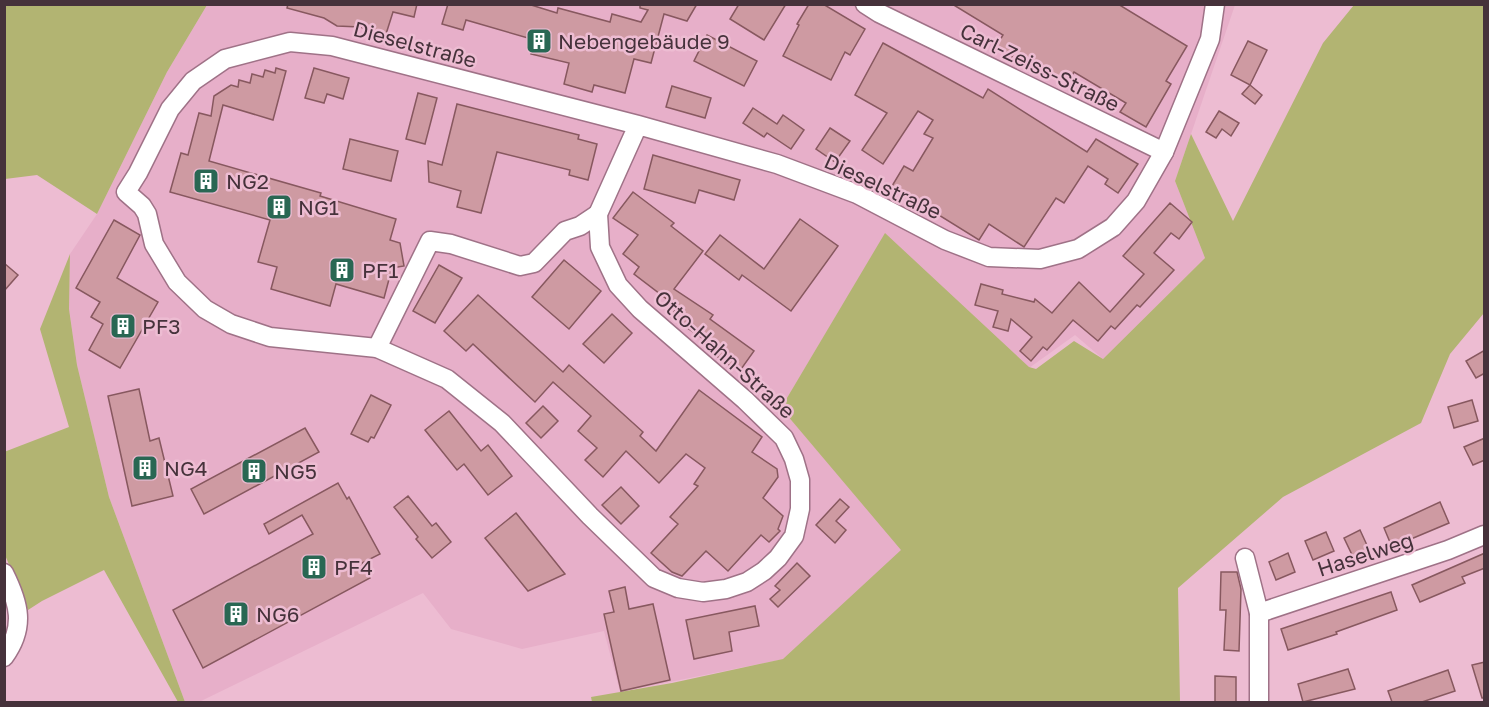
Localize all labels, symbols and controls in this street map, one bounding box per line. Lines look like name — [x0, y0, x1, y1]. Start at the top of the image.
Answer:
street label: Dieselstraße — [351, 15, 479, 73]
street label: Carl-Zeiss-Straße — [956, 17, 1124, 117]
building icon: Nebengebäude 9 — [524, 26, 554, 56]
place label: Nebengebäude 9 — [558, 28, 730, 54]
street label: Dieselstraße — [820, 148, 946, 224]
building icon: NG2 — [191, 166, 221, 196]
place label: NG2 — [226, 168, 269, 194]
building icon: NG1 — [264, 192, 294, 222]
place label: NG1 — [298, 194, 339, 220]
building icon: PF1 — [327, 255, 357, 285]
place label: PF1 — [362, 257, 398, 283]
street label: Otto-Hahn-Straße — [649, 284, 801, 424]
building icon: PF3 — [108, 311, 138, 341]
place label: PF3 — [142, 313, 181, 339]
building icon: NG4 — [130, 453, 160, 483]
place label: NG4 — [164, 455, 208, 481]
building icon: NG5 — [239, 456, 269, 486]
place label: NG5 — [274, 458, 317, 484]
street label: Haselweg — [1314, 526, 1416, 582]
building icon: PF4 — [299, 552, 329, 582]
place label: PF4 — [334, 554, 373, 580]
building icon: NG6 — [221, 599, 251, 629]
place label: NG6 — [256, 601, 299, 627]

